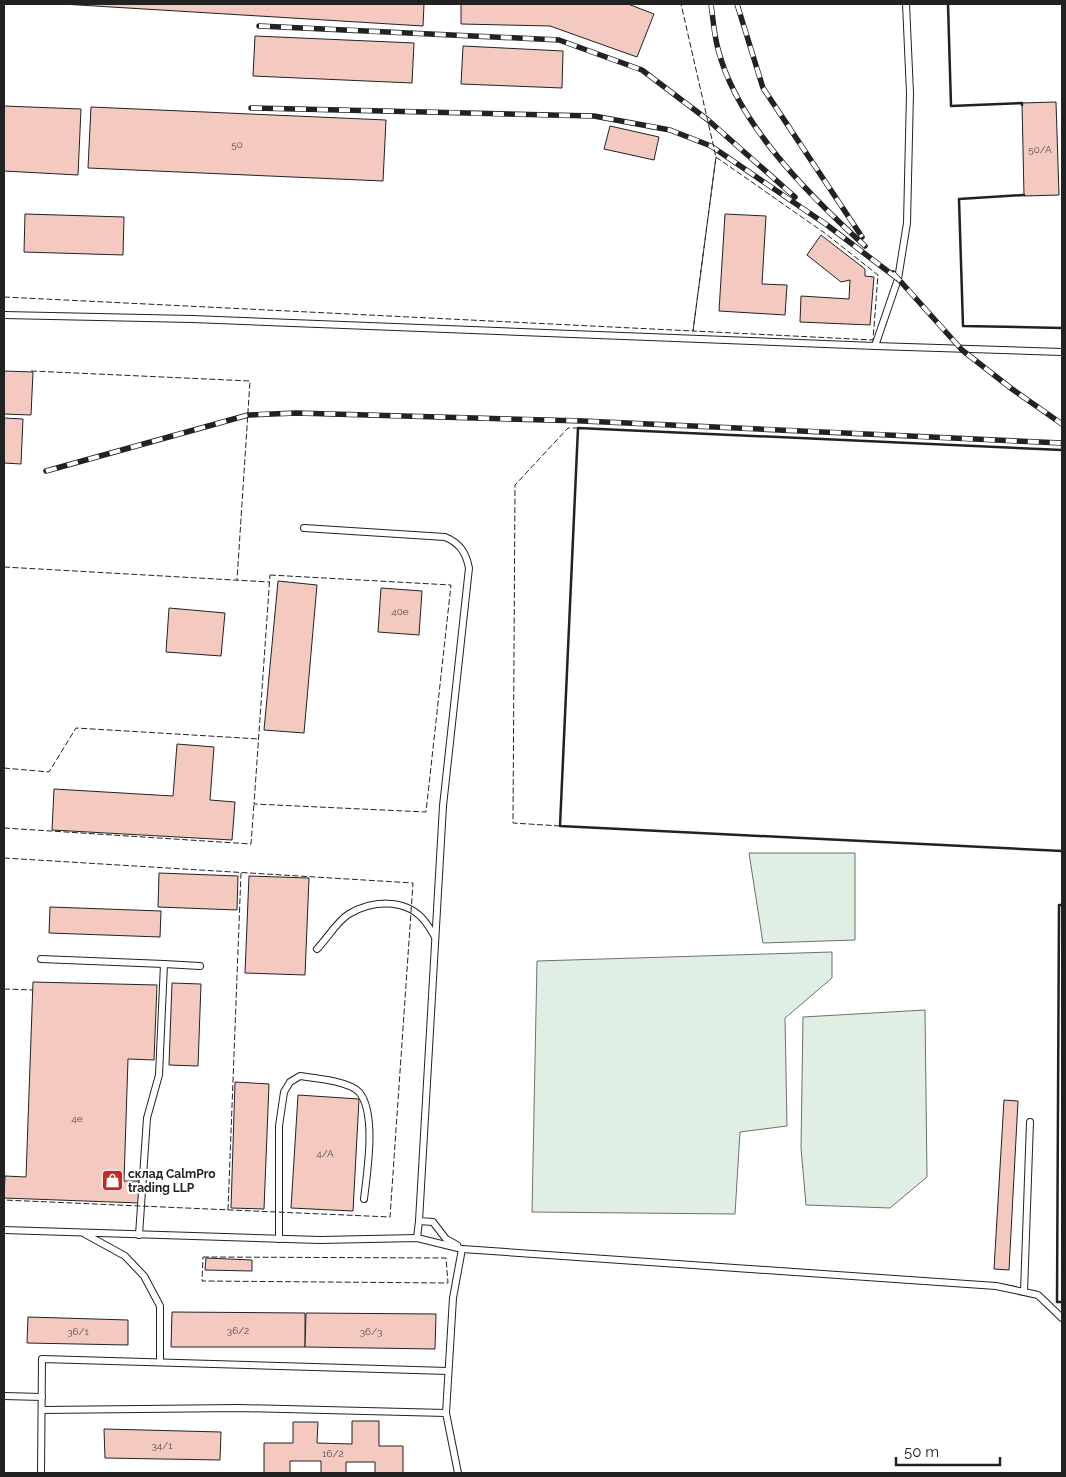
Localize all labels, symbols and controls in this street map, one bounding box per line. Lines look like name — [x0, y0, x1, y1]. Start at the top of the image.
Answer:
house number: 50 — [231, 139, 243, 150]
house number: 50/А — [1028, 144, 1052, 155]
house number: 40е — [391, 606, 409, 617]
house number: 4е — [71, 1113, 83, 1124]
house number: 4/А — [316, 1148, 334, 1159]
place label: склад CalmPro trading LLP — [128, 1167, 215, 1195]
shop icon: склад CalmPro trading LLP — [100, 1169, 124, 1193]
house number: 36/2 — [227, 1325, 249, 1336]
house number: 36/1 — [67, 1326, 89, 1337]
house number: 36/3 — [360, 1326, 382, 1337]
scale bar — [896, 1434, 1000, 1466]
house number: 34/1 — [152, 1440, 173, 1451]
text: 50 m — [904, 1443, 939, 1461]
house number: 16/2 — [322, 1448, 344, 1459]

